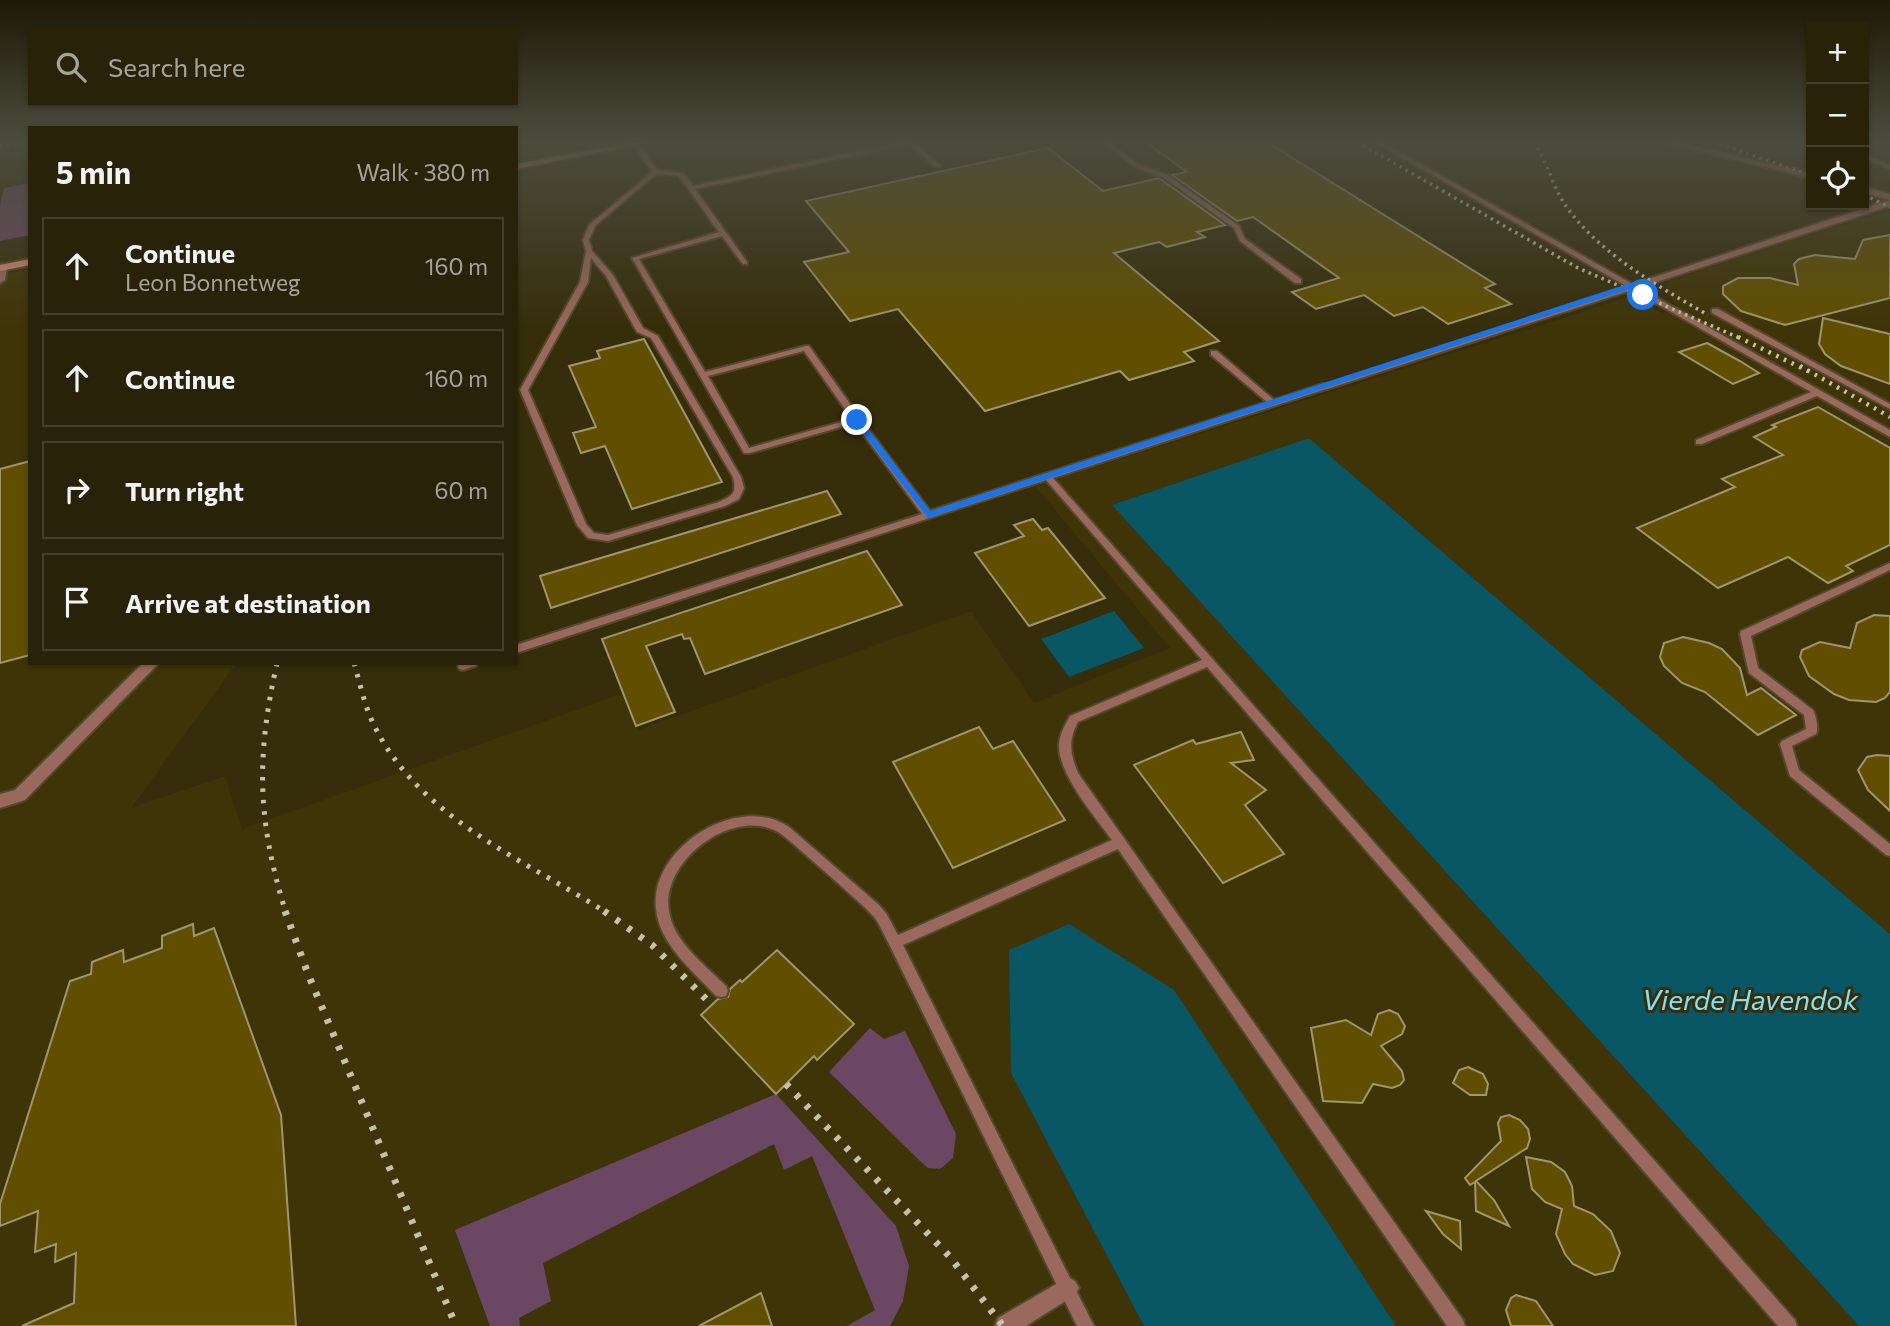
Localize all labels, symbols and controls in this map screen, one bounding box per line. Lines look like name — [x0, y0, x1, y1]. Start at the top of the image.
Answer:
map controls — [1806, 21, 1869, 210]
button: + — [1806, 21, 1869, 84]
search box — [28, 28, 518, 105]
icon: search — [52, 48, 90, 86]
text: Search here — [108, 51, 246, 82]
button: − — [1806, 84, 1869, 147]
button: locate — [1806, 147, 1869, 210]
text: 5 min — [56, 153, 131, 190]
text: Walk · 380 m — [357, 158, 490, 186]
text: Continue — [125, 237, 235, 268]
icon: ahead — [58, 247, 96, 285]
text: 160 m — [425, 252, 488, 280]
text: Leon Bonnetweg — [125, 268, 301, 296]
route start — [1627, 279, 1658, 310]
icon: ahead — [58, 359, 96, 397]
text: Continue — [125, 363, 235, 394]
text: 160 m — [425, 364, 488, 392]
route end — [841, 404, 872, 435]
icon: right — [58, 471, 96, 509]
text: Turn right — [125, 475, 244, 506]
text: 60 m — [435, 476, 488, 504]
icon: arrive — [58, 583, 96, 621]
text: Arrive at destination — [125, 587, 371, 618]
water label: Vierde Havendok — [1642, 982, 1859, 1016]

